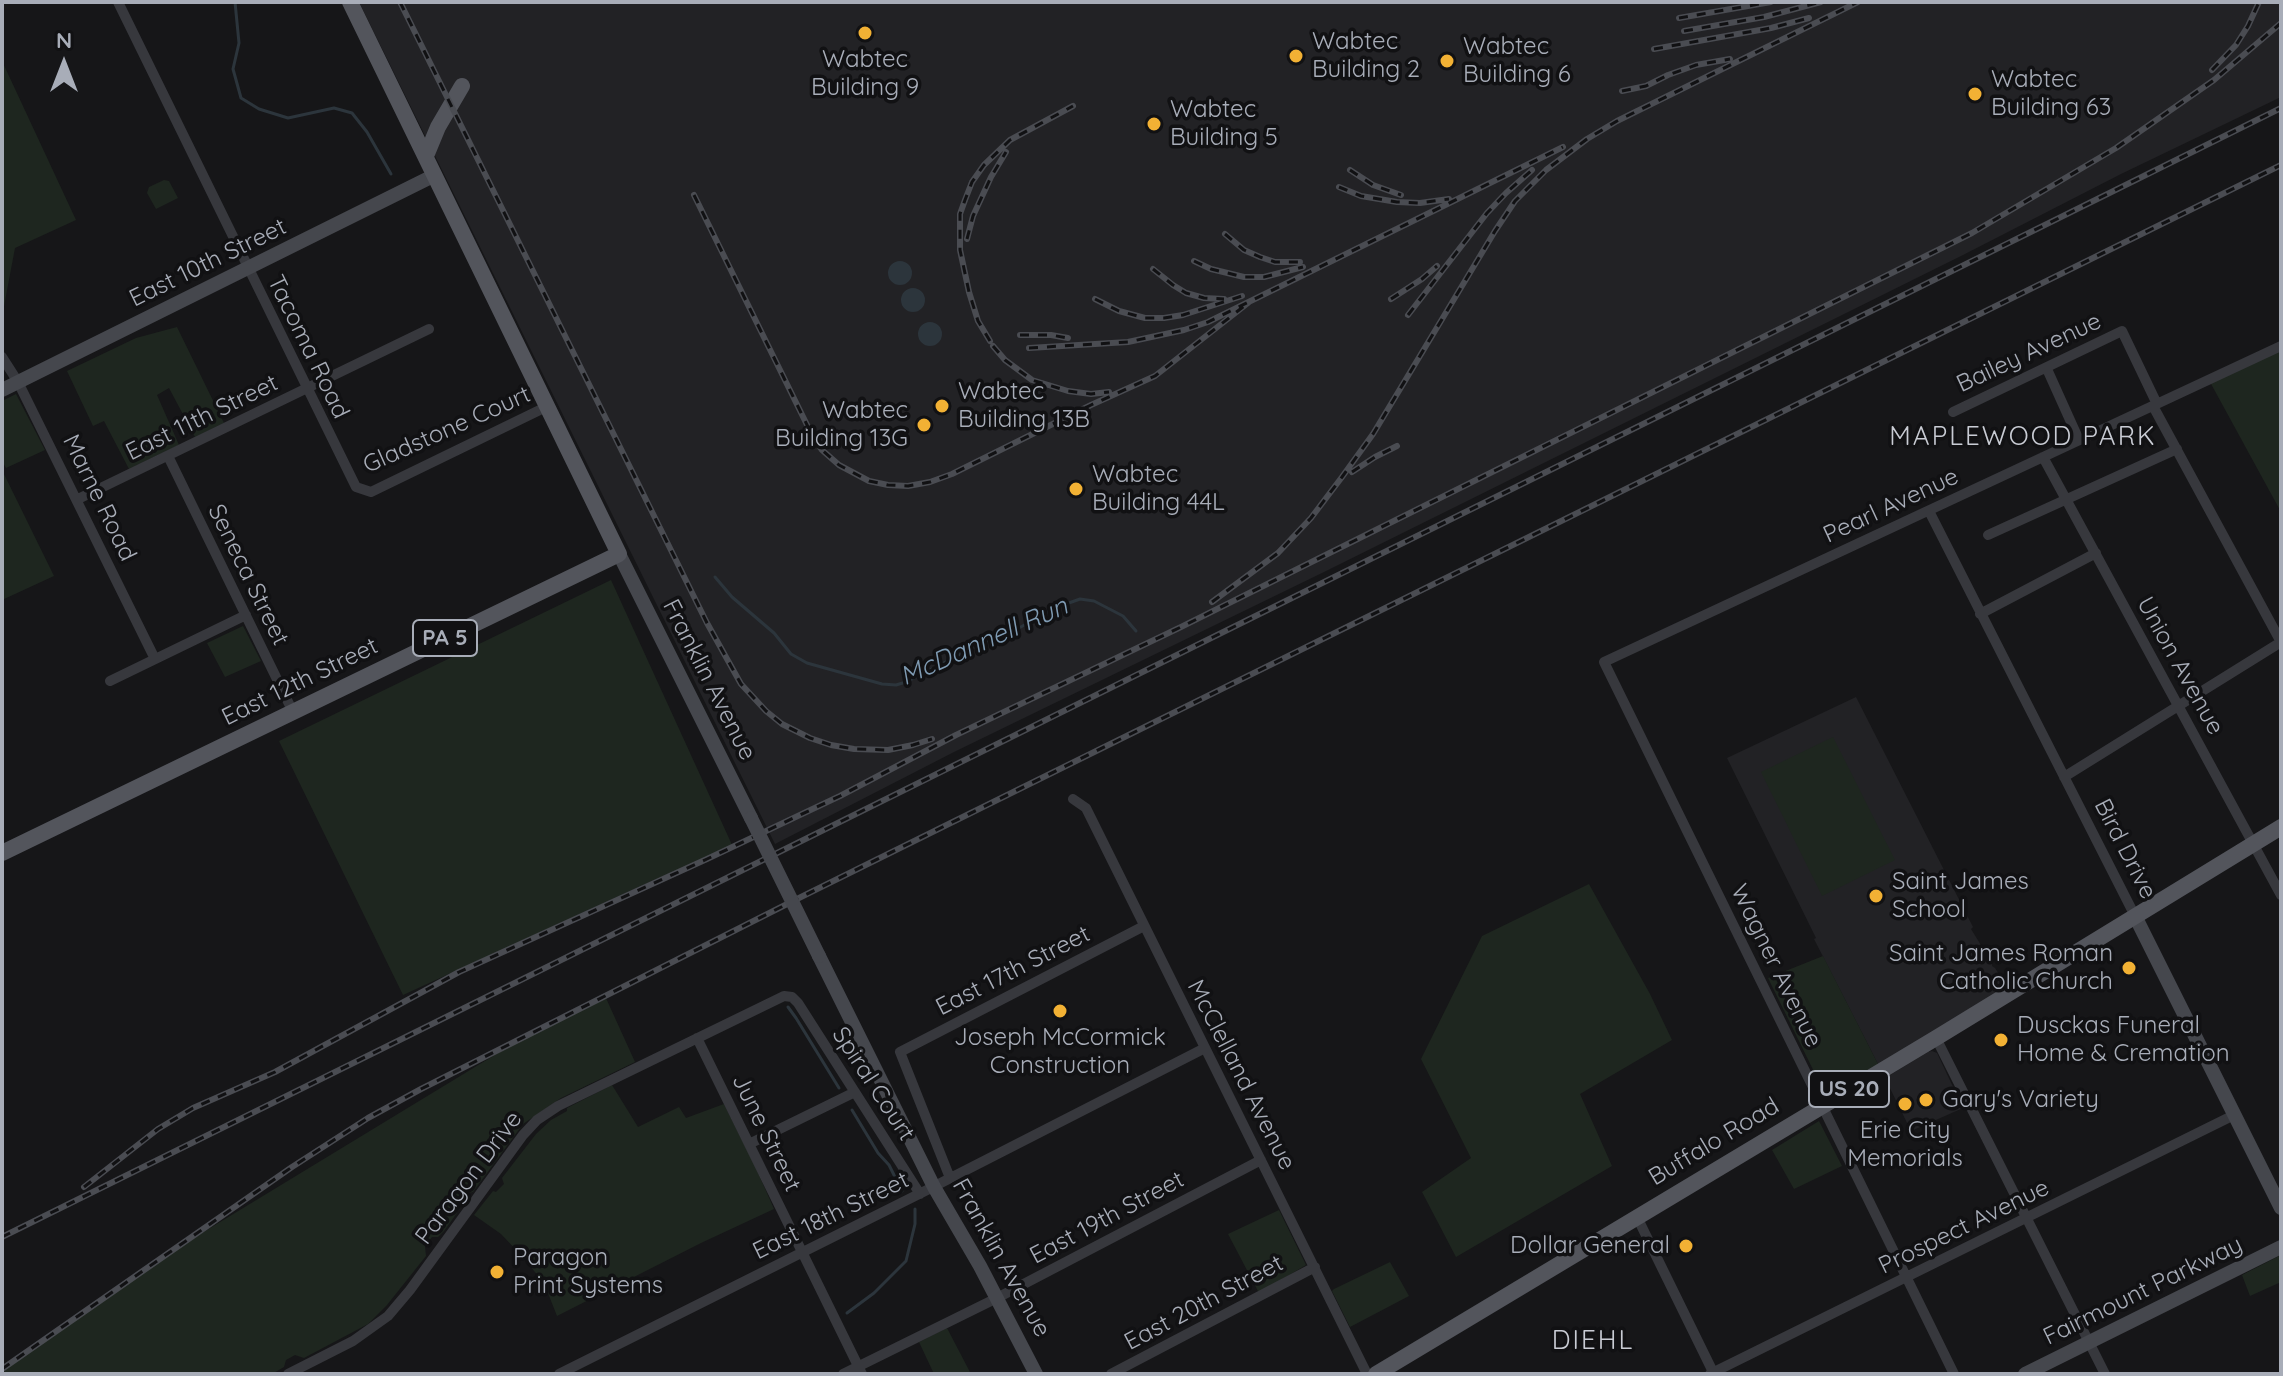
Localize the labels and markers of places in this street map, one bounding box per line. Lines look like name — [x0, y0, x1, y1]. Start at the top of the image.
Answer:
marker: Wabtec Building 9 — [856, 24, 874, 42]
place label: Wabtec Building 2 — [1312, 28, 1420, 84]
place label: Wabtec Building 6 — [1463, 33, 1571, 89]
place label: Wabtec Building 9 — [811, 46, 919, 102]
marker: Wabtec Building 2 — [1287, 47, 1305, 65]
marker: Wabtec Building 6 — [1438, 52, 1456, 70]
place label: Wabtec Building 63 — [1991, 66, 2111, 122]
marker: Wabtec Building 63 — [1966, 85, 1984, 103]
place label: Wabtec Building 5 — [1170, 96, 1278, 152]
marker: Wabtec Building 5 — [1145, 115, 1163, 133]
place label: Wabtec Building 13B — [958, 378, 1090, 434]
place label: Wabtec Building 13G — [775, 397, 908, 453]
marker: Wabtec Building 13B — [933, 397, 951, 415]
marker: Wabtec Building 13G — [915, 416, 933, 434]
place label: Wabtec Building 44L — [1092, 461, 1225, 517]
marker: Wabtec Building 44L — [1067, 480, 1085, 498]
place label: Saint James School — [1892, 868, 2029, 924]
marker: Saint James School — [1867, 887, 1885, 905]
place label: Saint James Roman Catholic Church — [1889, 940, 2113, 996]
marker: Saint James Roman Catholic Church — [2120, 959, 2138, 977]
marker: Joseph McCormick Construction — [1051, 1002, 1069, 1020]
place label: Dusckas Funeral Home & Cremation — [2017, 1012, 2230, 1068]
place label: Joseph McCormick Construction — [954, 1024, 1166, 1080]
marker: Dusckas Funeral Home & Cremation — [1992, 1031, 2010, 1049]
place label: Gary's Variety — [1942, 1086, 2099, 1114]
marker: Gary's Variety — [1917, 1091, 1935, 1109]
marker: Erie City Memorials — [1896, 1095, 1914, 1113]
place label: Erie City Memorials — [1847, 1117, 1963, 1173]
place label: Dollar General — [1510, 1232, 1670, 1260]
marker: Dollar General — [1677, 1237, 1695, 1255]
place label: Paragon Print Systems — [513, 1244, 663, 1300]
marker: Paragon Print Systems — [488, 1263, 506, 1281]

